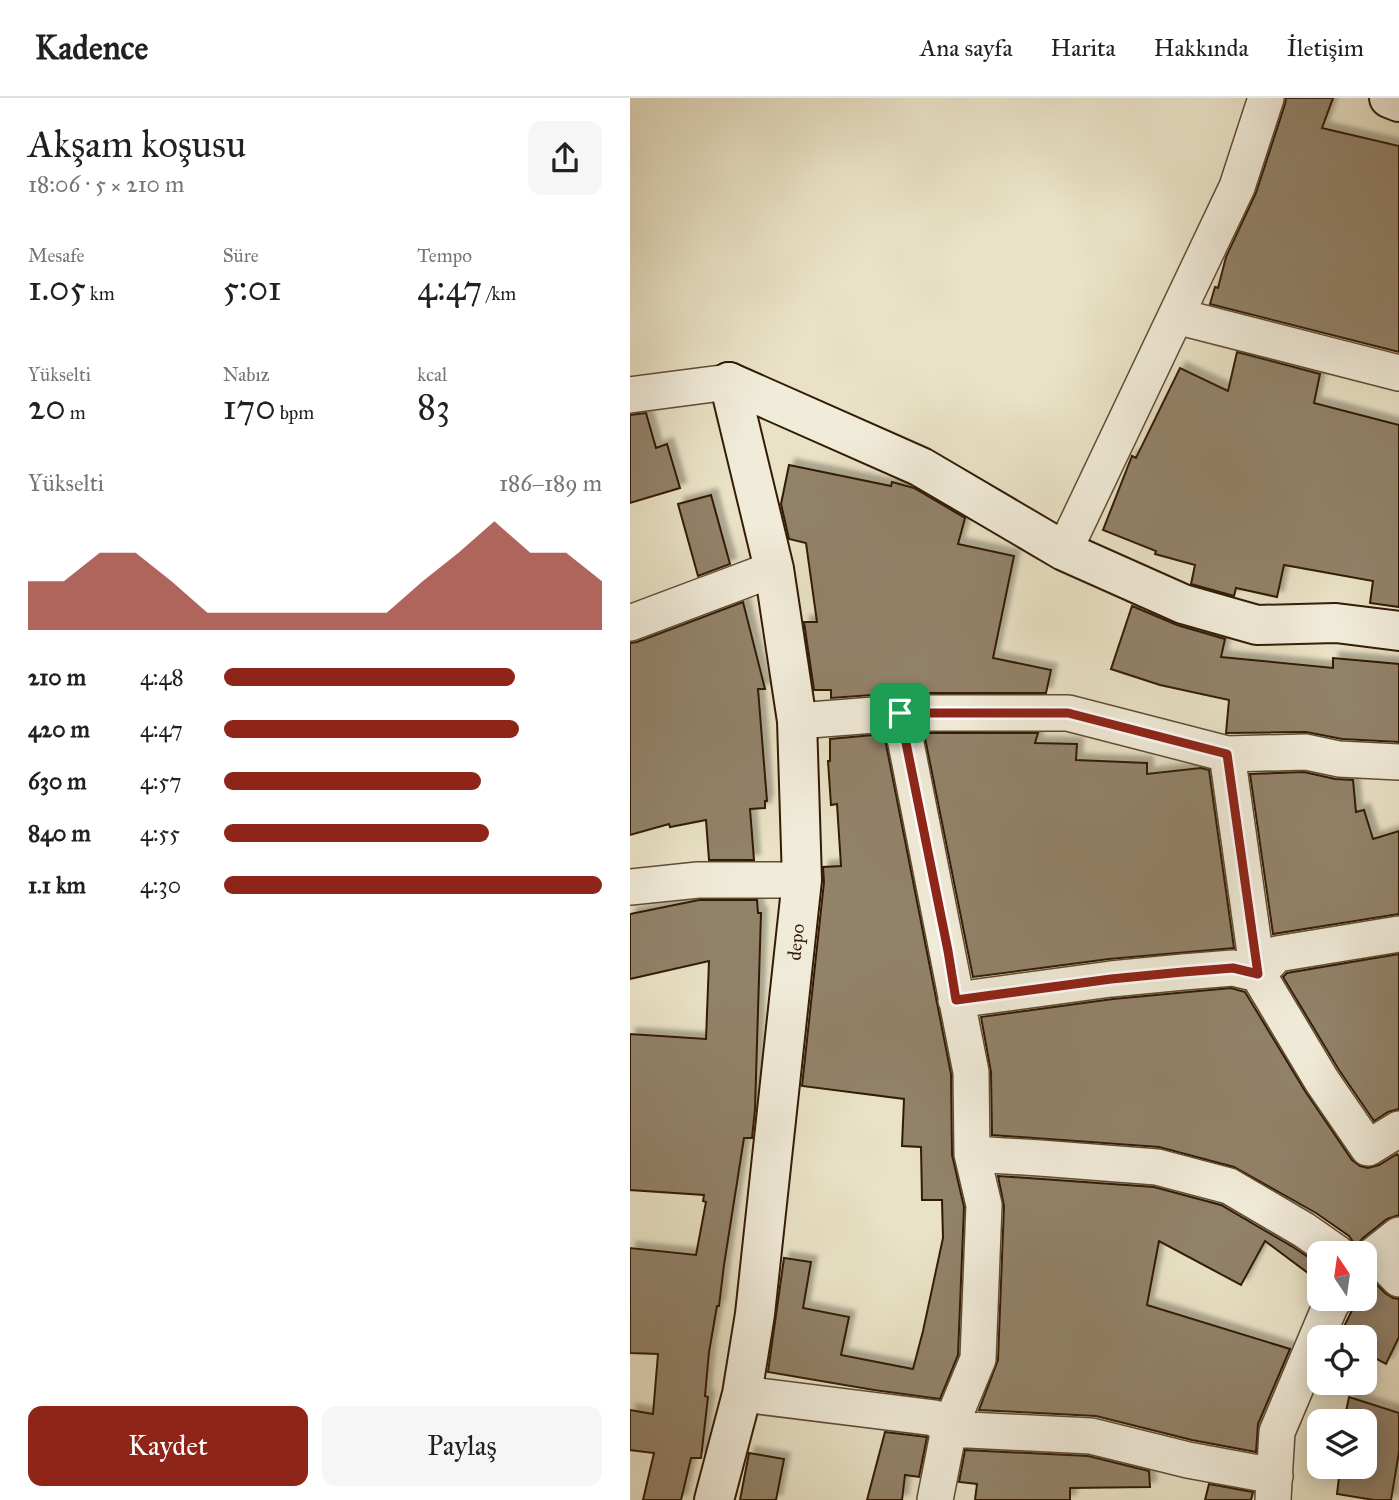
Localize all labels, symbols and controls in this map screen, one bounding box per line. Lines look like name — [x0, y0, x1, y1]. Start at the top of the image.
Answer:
text: Kadence — [35, 28, 148, 68]
text: Ana sayfa — [920, 33, 1013, 63]
text: Harita — [1051, 33, 1116, 63]
text: Hakkında — [1154, 33, 1249, 63]
text: İletişim — [1287, 33, 1364, 63]
text: Akşam koşusu — [28, 121, 246, 167]
button: share — [528, 121, 602, 195]
text: 18:06 · 5 × 210 m — [28, 170, 184, 198]
text: Mesafe — [28, 244, 84, 267]
text: Süre — [223, 244, 259, 267]
text: Tempo — [417, 244, 472, 267]
text: 1.05 — [28, 267, 86, 310]
text: 5:01 — [223, 267, 282, 310]
text: 4:47 — [417, 267, 482, 310]
text: km — [86, 282, 115, 305]
text: /km — [482, 282, 516, 305]
text: Yükselti — [28, 363, 91, 386]
text: Nabız — [223, 363, 270, 386]
text: kcal — [417, 363, 447, 386]
text: 20 — [28, 386, 66, 429]
text: 170 — [223, 386, 276, 429]
text: 83 — [417, 386, 450, 429]
text: m — [66, 401, 86, 424]
text: bpm — [276, 401, 314, 424]
text: Yükselti — [28, 469, 104, 497]
text: 186–189 m — [499, 469, 602, 497]
text: 210 m — [28, 663, 86, 691]
text: 4:48 — [140, 663, 184, 691]
pin — [870, 683, 930, 743]
icon: arrive — [881, 694, 919, 732]
text: 420 m — [28, 715, 90, 743]
text: 4:47 — [140, 715, 183, 743]
text: 630 m — [28, 767, 87, 795]
text: 4:57 — [140, 767, 182, 795]
text: 840 m — [28, 819, 91, 847]
text: 4:55 — [140, 819, 180, 847]
text: 1.1 km — [28, 871, 86, 899]
text: 4:30 — [140, 871, 181, 899]
street label: depo — [782, 922, 809, 961]
north arrow — [1307, 1241, 1377, 1311]
map controls — [1307, 1241, 1377, 1479]
button: locate — [1307, 1325, 1377, 1395]
button: Kaydet — [28, 1406, 308, 1486]
button: Paylaş — [322, 1406, 602, 1486]
button: layers — [1307, 1409, 1377, 1479]

